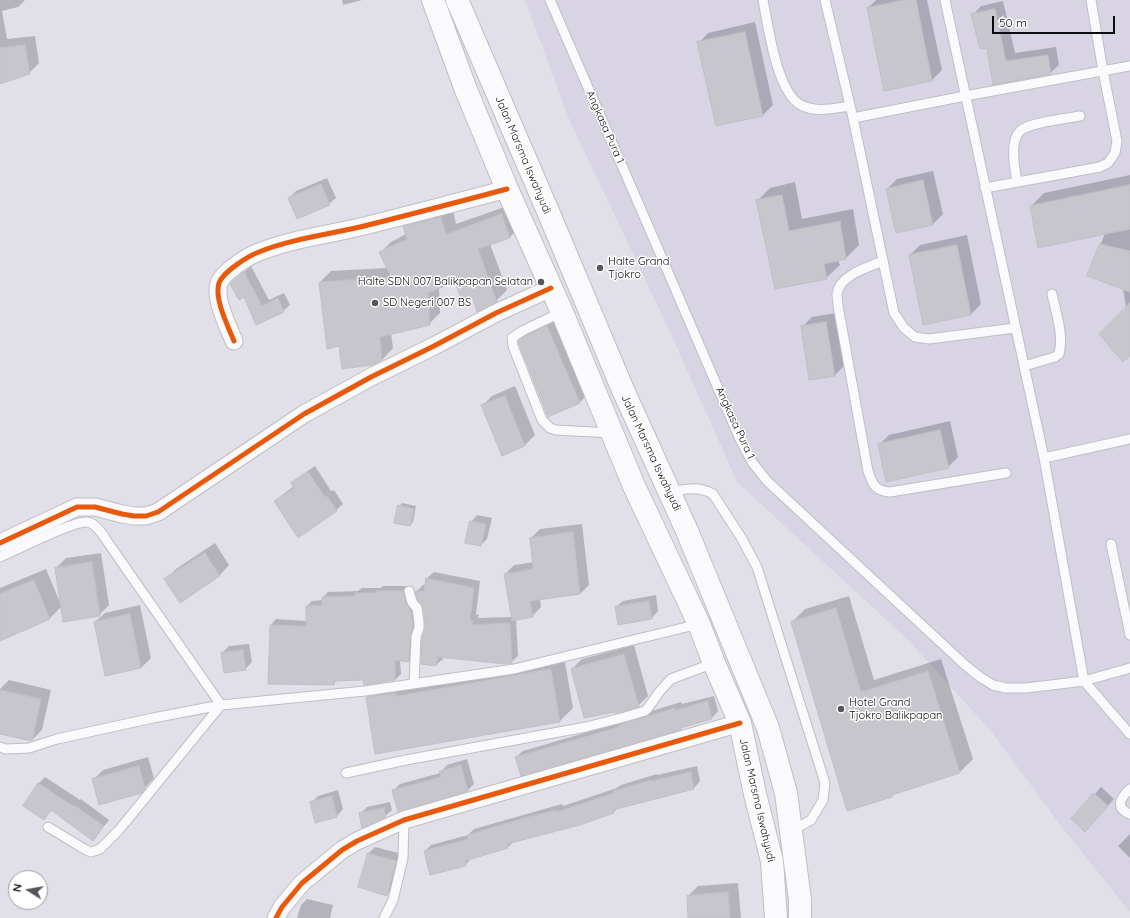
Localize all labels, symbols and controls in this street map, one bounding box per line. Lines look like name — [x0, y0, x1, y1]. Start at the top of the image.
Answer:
scale bar — [994, 8, 1117, 34]
text: 50 m — [999, 15, 1027, 30]
street label: Angkasa Pura 1 — [583, 89, 627, 165]
street label: Jalan Marsma Iswahyudi — [492, 94, 554, 216]
place label: Halte Grand Tjokro — [608, 255, 669, 281]
marker: Halte Grand Tjokro — [595, 263, 605, 273]
place label: Halte SDN 007 Balikpapan Selatan — [358, 275, 533, 289]
marker: Halte SDN 007 Balikpapan Selatan — [536, 277, 546, 287]
place label: SD Negeri 007 BS — [383, 296, 471, 310]
marker: SD Negeri 007 BS — [370, 298, 380, 308]
street label: Angkasa Pura 1 — [712, 385, 758, 461]
street label: Jalan Marsma Iswahyudi — [618, 393, 684, 513]
place label: Hotel Grand Tjokro Balikpapan — [849, 696, 942, 722]
marker: Hotel Grand Tjokro Balikpapan — [836, 704, 846, 714]
street label: Jalan Marsma Iswahyudi — [736, 737, 778, 863]
north arrow — [8, 870, 48, 910]
text: N — [10, 883, 25, 893]

